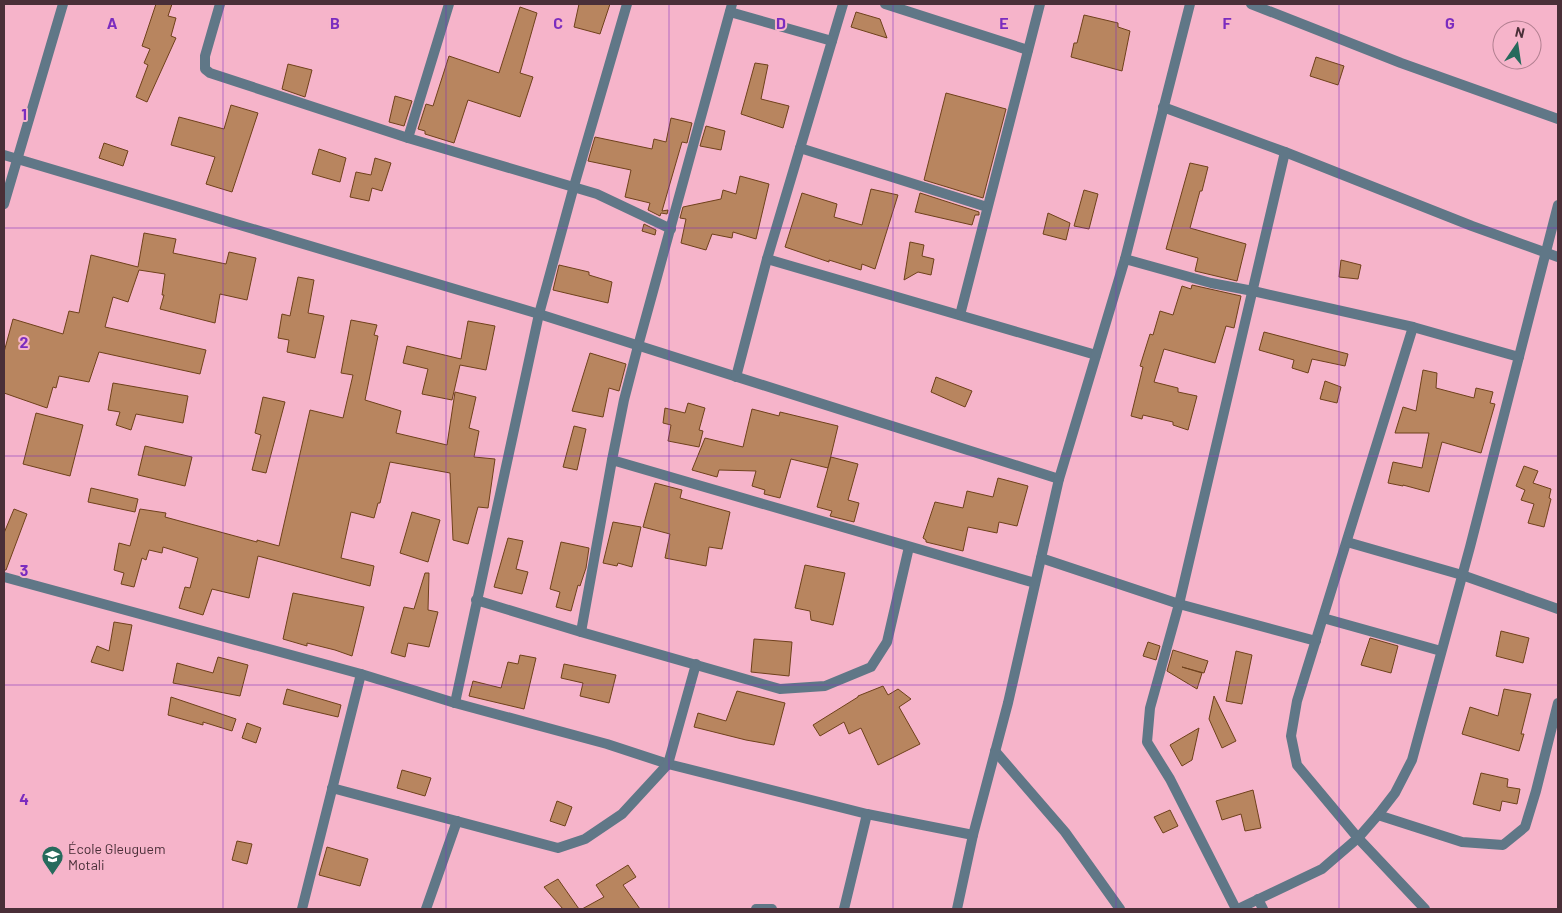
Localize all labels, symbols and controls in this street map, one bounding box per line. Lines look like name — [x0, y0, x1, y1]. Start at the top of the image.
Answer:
text: A — [107, 13, 118, 32]
text: B — [330, 13, 340, 32]
text: C — [553, 13, 563, 32]
text: D — [776, 13, 786, 32]
text: E — [999, 13, 1009, 32]
text: F — [1223, 13, 1232, 32]
text: G — [1445, 13, 1455, 32]
north arrow — [1492, 20, 1542, 70]
text: N — [1514, 23, 1526, 41]
text: 1 — [21, 104, 27, 123]
text: 2 — [20, 332, 29, 351]
text: 3 — [20, 560, 28, 579]
text: 4 — [19, 789, 29, 808]
place label: École Gleuguem Motali — [68, 840, 166, 873]
school or university icon: École Gleuguem Motali — [40, 844, 64, 875]

